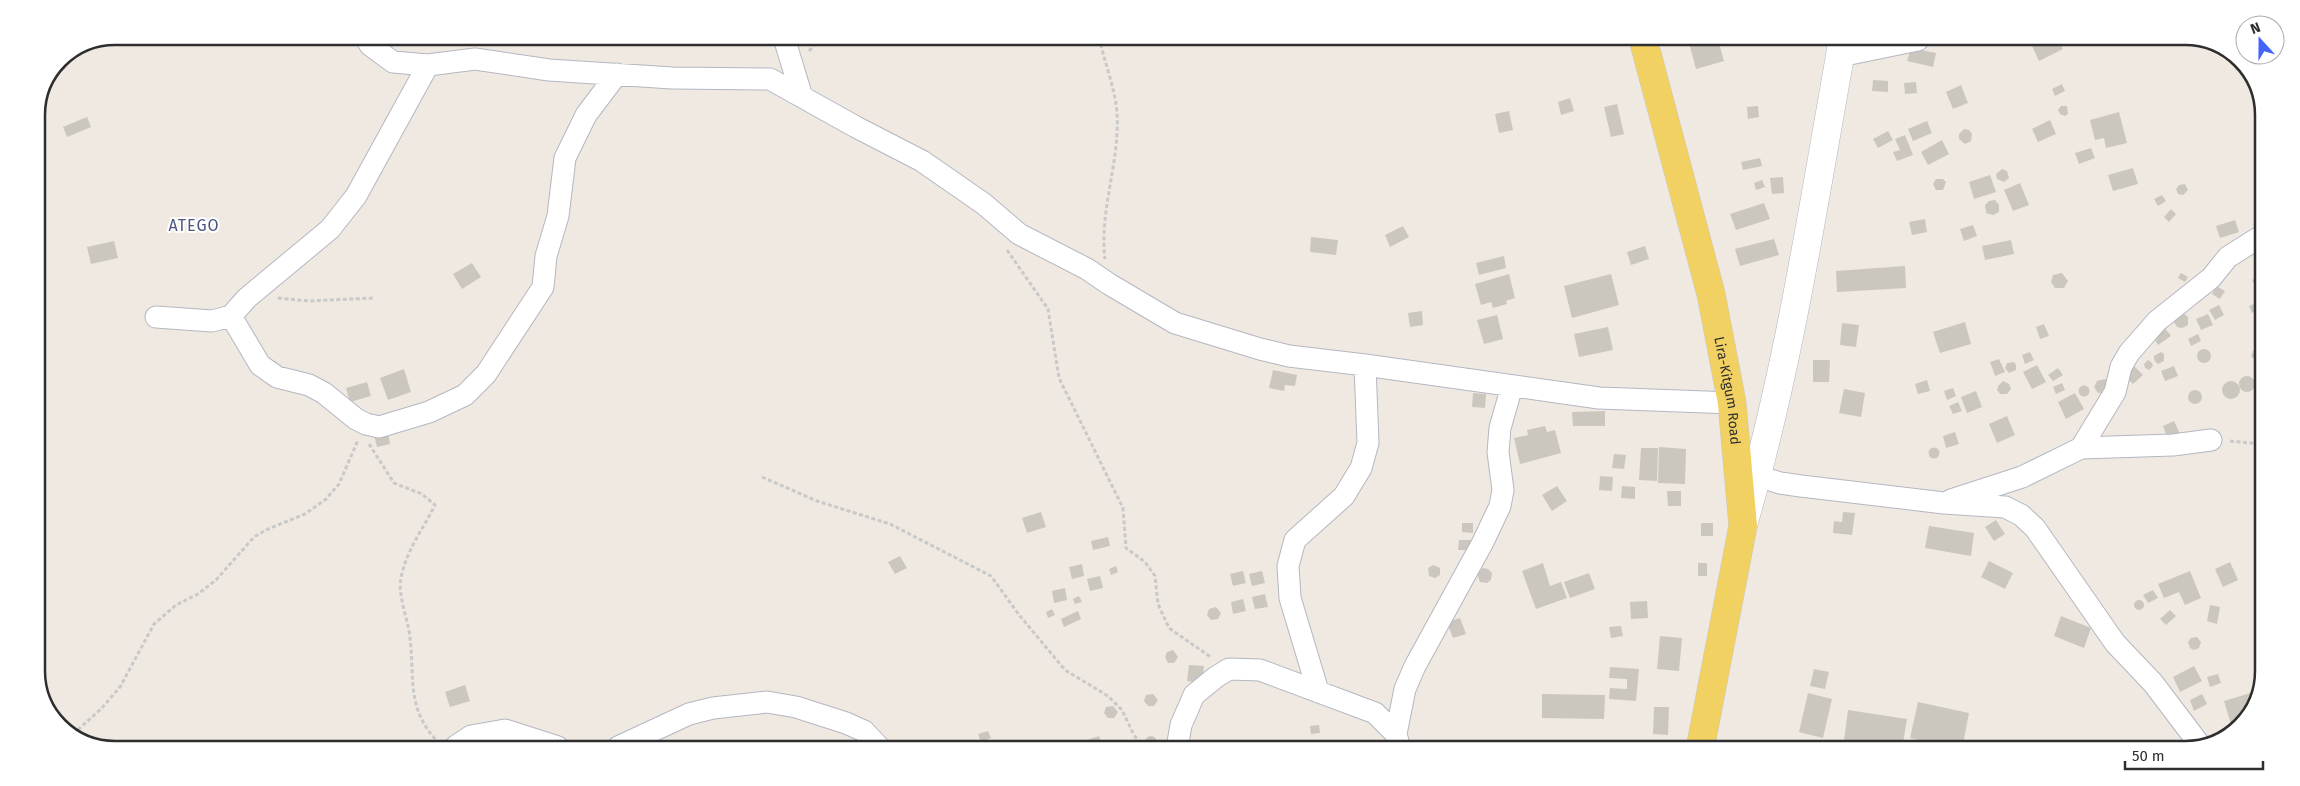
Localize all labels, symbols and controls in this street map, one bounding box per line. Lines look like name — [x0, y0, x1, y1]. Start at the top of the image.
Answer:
north arrow — [2235, 15, 2285, 65]
text: N — [2248, 19, 2263, 38]
district label: ATEGO — [168, 216, 220, 235]
street label: Lira-Kitgum Road — [1710, 335, 1744, 445]
scale bar — [2125, 738, 2262, 770]
text: 50 m — [2132, 747, 2165, 765]

